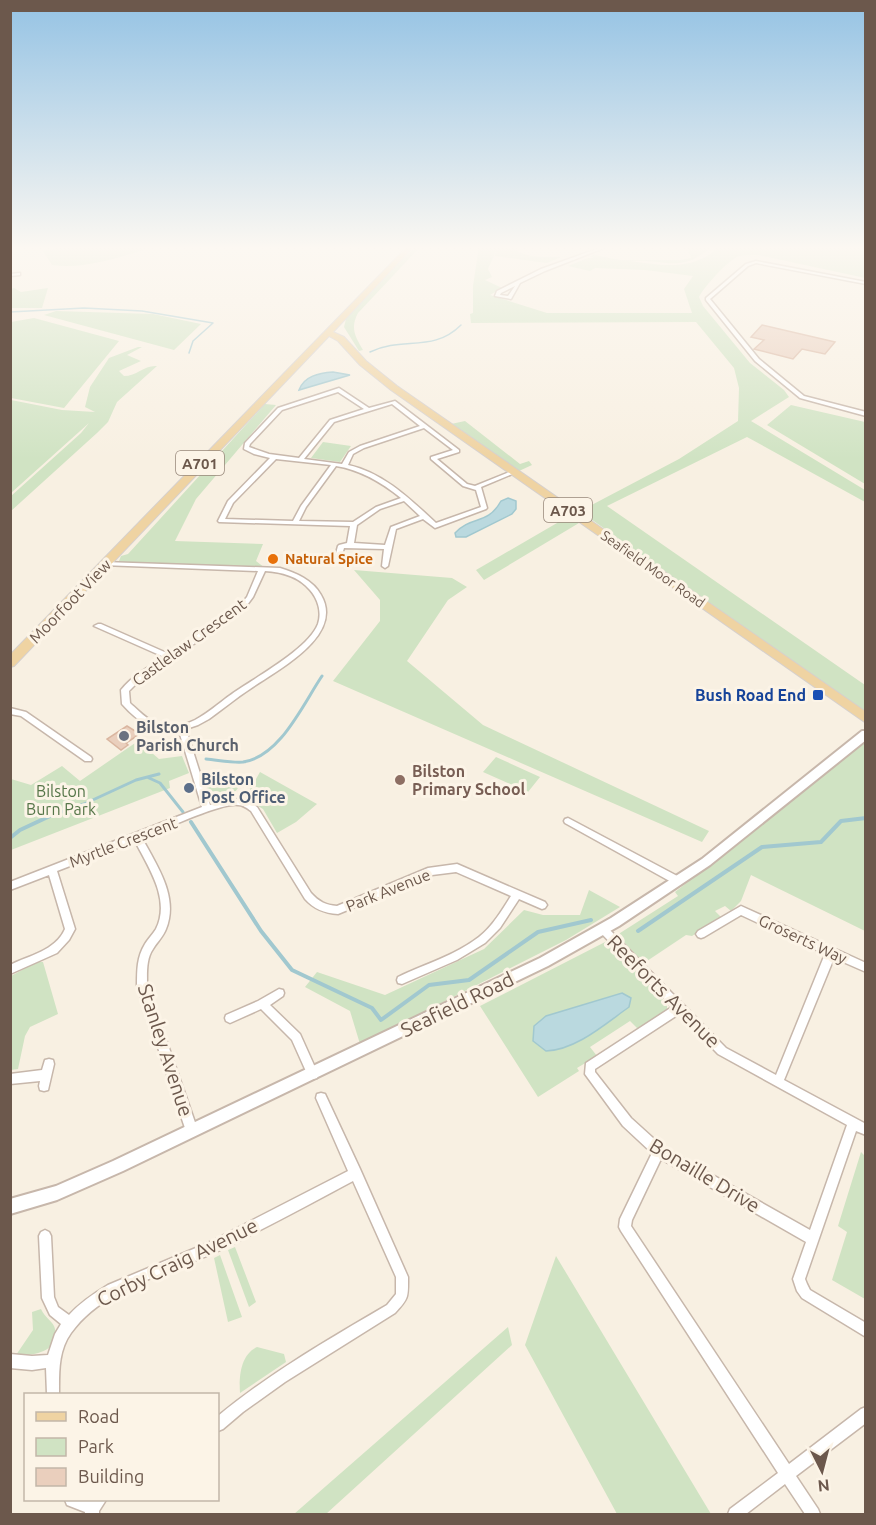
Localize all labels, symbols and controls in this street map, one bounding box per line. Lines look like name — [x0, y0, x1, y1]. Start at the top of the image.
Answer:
road number: A701 — [176, 451, 224, 475]
road number: A703 — [544, 498, 592, 522]
street label: Seafield Moor Road — [598, 527, 708, 611]
place label: Natural Spice — [285, 551, 373, 567]
marker: Natural Spice — [266, 552, 280, 566]
street label: Moorfoot View — [26, 555, 115, 647]
street label: Castlelaw Crescent — [129, 594, 250, 689]
place label: Bush Road End — [695, 686, 806, 704]
marker: Bush Road End — [811, 688, 825, 702]
place label: Bilston Parish Church — [136, 718, 239, 754]
marker: Bilston Parish Church — [117, 729, 131, 743]
place label: Bilston Primary School — [412, 762, 526, 798]
place label: Bilston Post Office — [201, 770, 286, 806]
marker: Bilston Primary School — [393, 773, 407, 787]
marker: Bilston Post Office — [182, 781, 196, 795]
park label: Bilston Burn Park — [26, 782, 96, 818]
street label: Myrtle Crescent — [67, 813, 180, 871]
street label: Park Avenue — [343, 865, 433, 915]
street label: Groserts Way — [756, 911, 850, 967]
street label: Reeforts Avenue — [603, 930, 725, 1052]
street label: Seafield Road — [397, 967, 517, 1041]
street label: Stanley Avenue — [134, 981, 198, 1119]
street label: Bonaille Drive — [646, 1133, 764, 1217]
street label: Corby Craig Avenue — [93, 1213, 261, 1311]
legend — [24, 1393, 219, 1501]
text: Road — [78, 1406, 120, 1426]
text: Park — [78, 1436, 114, 1456]
north arrow — [792, 1441, 852, 1501]
text: Building — [78, 1466, 144, 1486]
text: N — [817, 1476, 830, 1495]

